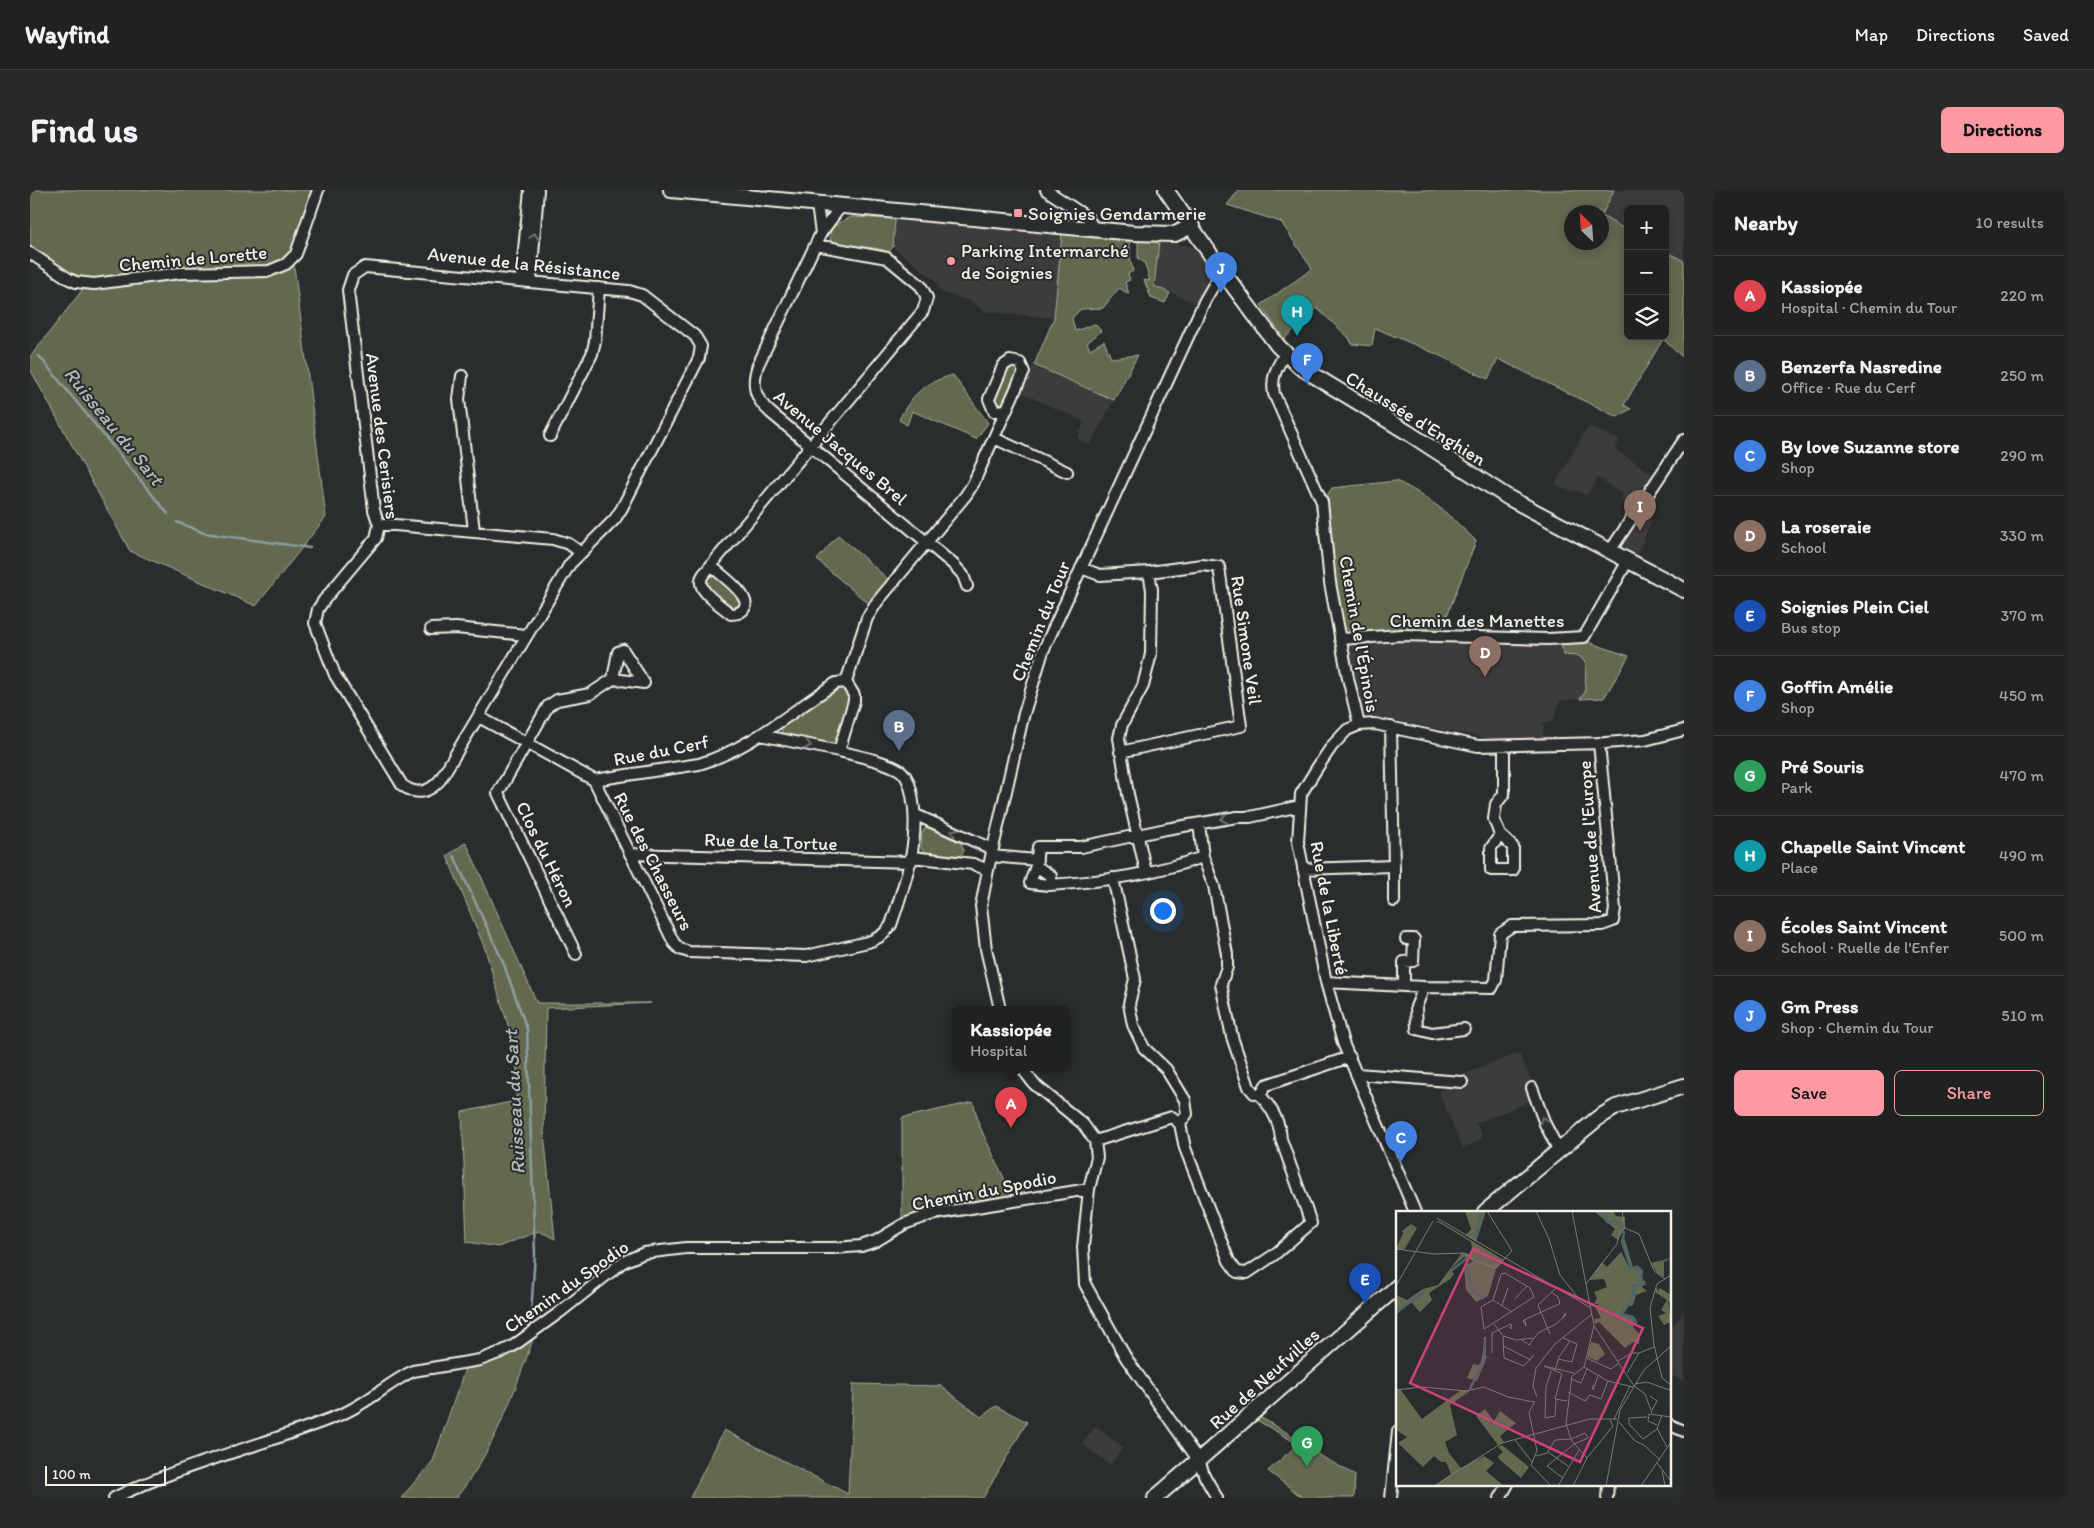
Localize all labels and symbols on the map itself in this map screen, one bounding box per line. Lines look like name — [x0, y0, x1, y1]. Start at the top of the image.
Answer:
place label: Soignies Gendarmerie — [1028, 202, 1207, 225]
north arrow — [1564, 205, 1609, 250]
marker: Soignies Gendarmerie — [1012, 207, 1024, 219]
one-way arrow — [529, 231, 540, 239]
place label: Parking Intermarché de Soignies — [961, 239, 1129, 284]
street label: Chemin de Lorette — [118, 241, 268, 276]
street label: Avenue de la Résistance — [426, 242, 621, 285]
pin: J — [1205, 252, 1237, 293]
marker: Parking Intermarché de Soignies — [945, 255, 957, 267]
pin: H — [1281, 295, 1313, 336]
pin: F — [1291, 343, 1323, 384]
street label: Avenue des Cerisiers — [361, 352, 404, 521]
water label: Ruisseau du Sart — [59, 362, 171, 492]
street label: Chaussée d'Enghien — [1341, 366, 1490, 471]
street label: Avenue Jacques Brel — [769, 385, 913, 510]
pin: I — [1624, 490, 1656, 531]
street label: Chemin de l'Épinois — [1334, 554, 1385, 714]
street label: Chemin du Tour — [1006, 557, 1075, 685]
street label: Rue Simone Veil — [1226, 574, 1267, 707]
street label: Chemin des Manettes — [1390, 609, 1564, 632]
pin: D — [1469, 636, 1501, 677]
pin: B — [883, 710, 915, 751]
street label: Rue du Cerf — [612, 730, 711, 771]
one-way arrow — [804, 739, 812, 750]
street label: Avenue de l'Europe — [1573, 760, 1606, 914]
street label: Rue des Chasseurs — [609, 788, 698, 934]
street label: Clos du Héron — [511, 798, 582, 911]
one-way arrow — [1220, 814, 1228, 824]
one-way arrow — [950, 827, 959, 838]
street label: Rue de la Tortue — [704, 828, 838, 855]
street label: Rue de la Liberté — [1305, 839, 1354, 977]
your location — [1150, 898, 1176, 924]
water label: Ruisseau du Sart — [498, 1026, 530, 1175]
pin: A — [995, 1087, 1027, 1128]
one-way arrow — [1539, 1117, 1549, 1125]
pin: C — [1385, 1121, 1417, 1162]
street label: Chemin du Spodio — [910, 1165, 1058, 1216]
inset map — [1396, 1211, 1672, 1486]
street label: Chemin du Spodio — [500, 1235, 633, 1338]
pin: E — [1349, 1263, 1381, 1304]
street label: Rue de Neufvilles — [1204, 1323, 1324, 1434]
pin: G — [1291, 1426, 1323, 1467]
scale bar — [45, 1463, 166, 1486]

